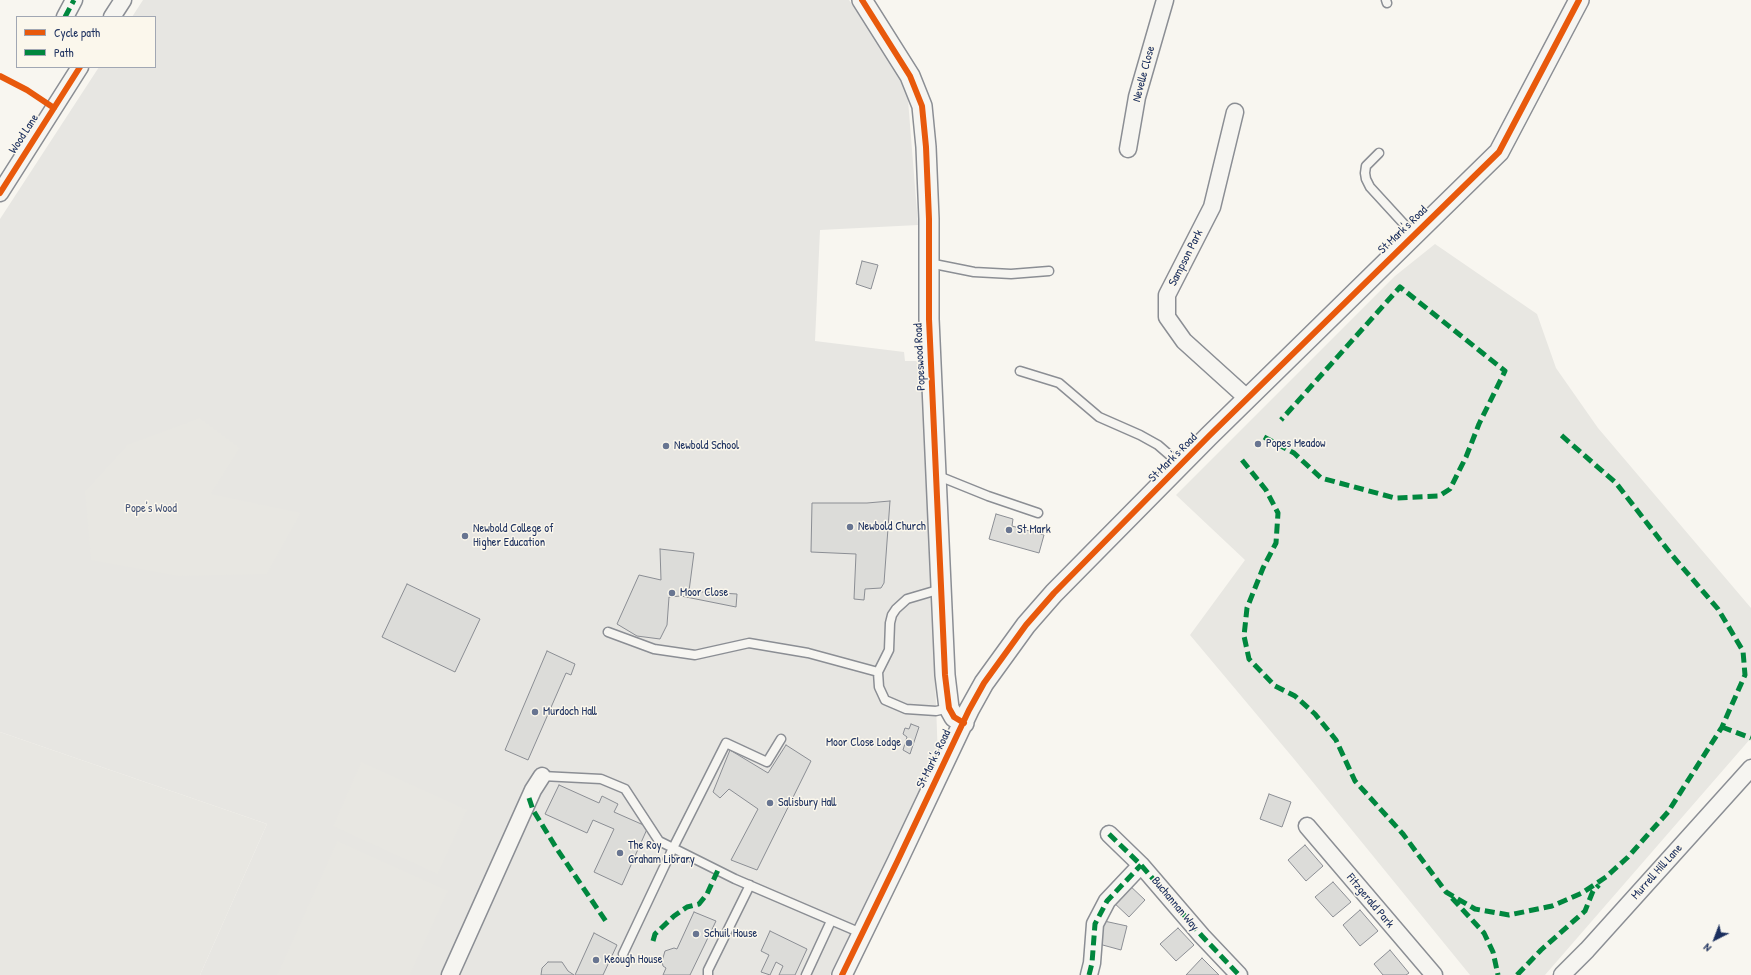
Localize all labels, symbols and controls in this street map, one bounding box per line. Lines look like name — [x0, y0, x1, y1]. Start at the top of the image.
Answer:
legend — [16, 16, 156, 68]
text: Cycle path — [54, 24, 100, 41]
text: Path — [54, 44, 74, 61]
street label: Nevelle Close — [1130, 44, 1158, 104]
street label: Wood Lane — [6, 112, 42, 156]
street label: St Mark's Road — [1375, 203, 1431, 257]
street label: Sampson Park — [1166, 227, 1206, 289]
street label: Popeswood Road — [911, 323, 929, 391]
street label: St Mark's Road — [1146, 431, 1200, 485]
place label: Popes Meadow — [1266, 437, 1326, 451]
place label: Newbold School — [674, 439, 739, 453]
marker: Popes Meadow — [1253, 439, 1263, 449]
marker: Newbold School — [661, 441, 671, 451]
park label: Pope's Wood — [125, 502, 177, 516]
place label: Newbold Church — [858, 520, 926, 534]
place label: Newbold College of Higher Education — [473, 522, 554, 550]
marker: Newbold Church — [845, 522, 855, 532]
place label: St Mark — [1017, 523, 1051, 537]
marker: St Mark — [1004, 525, 1014, 535]
marker: Newbold College of Higher Education — [460, 531, 470, 541]
place label: Moor Close — [680, 586, 728, 600]
marker: Moor Close — [667, 588, 677, 598]
place label: Murdoch Hall — [543, 705, 597, 719]
marker: Murdoch Hall — [530, 707, 540, 717]
street label: St Mark's Road — [914, 728, 954, 790]
place label: Moor Close Lodge — [826, 736, 901, 750]
marker: Moor Close Lodge — [904, 738, 914, 748]
place label: Salisbury Hall — [778, 796, 836, 810]
marker: Salisbury Hall — [765, 798, 775, 808]
place label: The Roy Graham Library — [628, 839, 695, 867]
street label: Murrell Hill Lane — [1628, 841, 1686, 903]
marker: The Roy Graham Library — [615, 848, 625, 858]
street label: Fitzgerald Park — [1343, 871, 1397, 931]
street label: Buchannan Way — [1148, 874, 1202, 934]
north arrow — [1695, 919, 1735, 959]
place label: Schuil House — [704, 927, 757, 941]
marker: Schuil House — [691, 929, 701, 939]
text: N — [1700, 941, 1714, 955]
place label: Keough House — [604, 953, 662, 967]
marker: Keough House — [591, 955, 601, 965]

